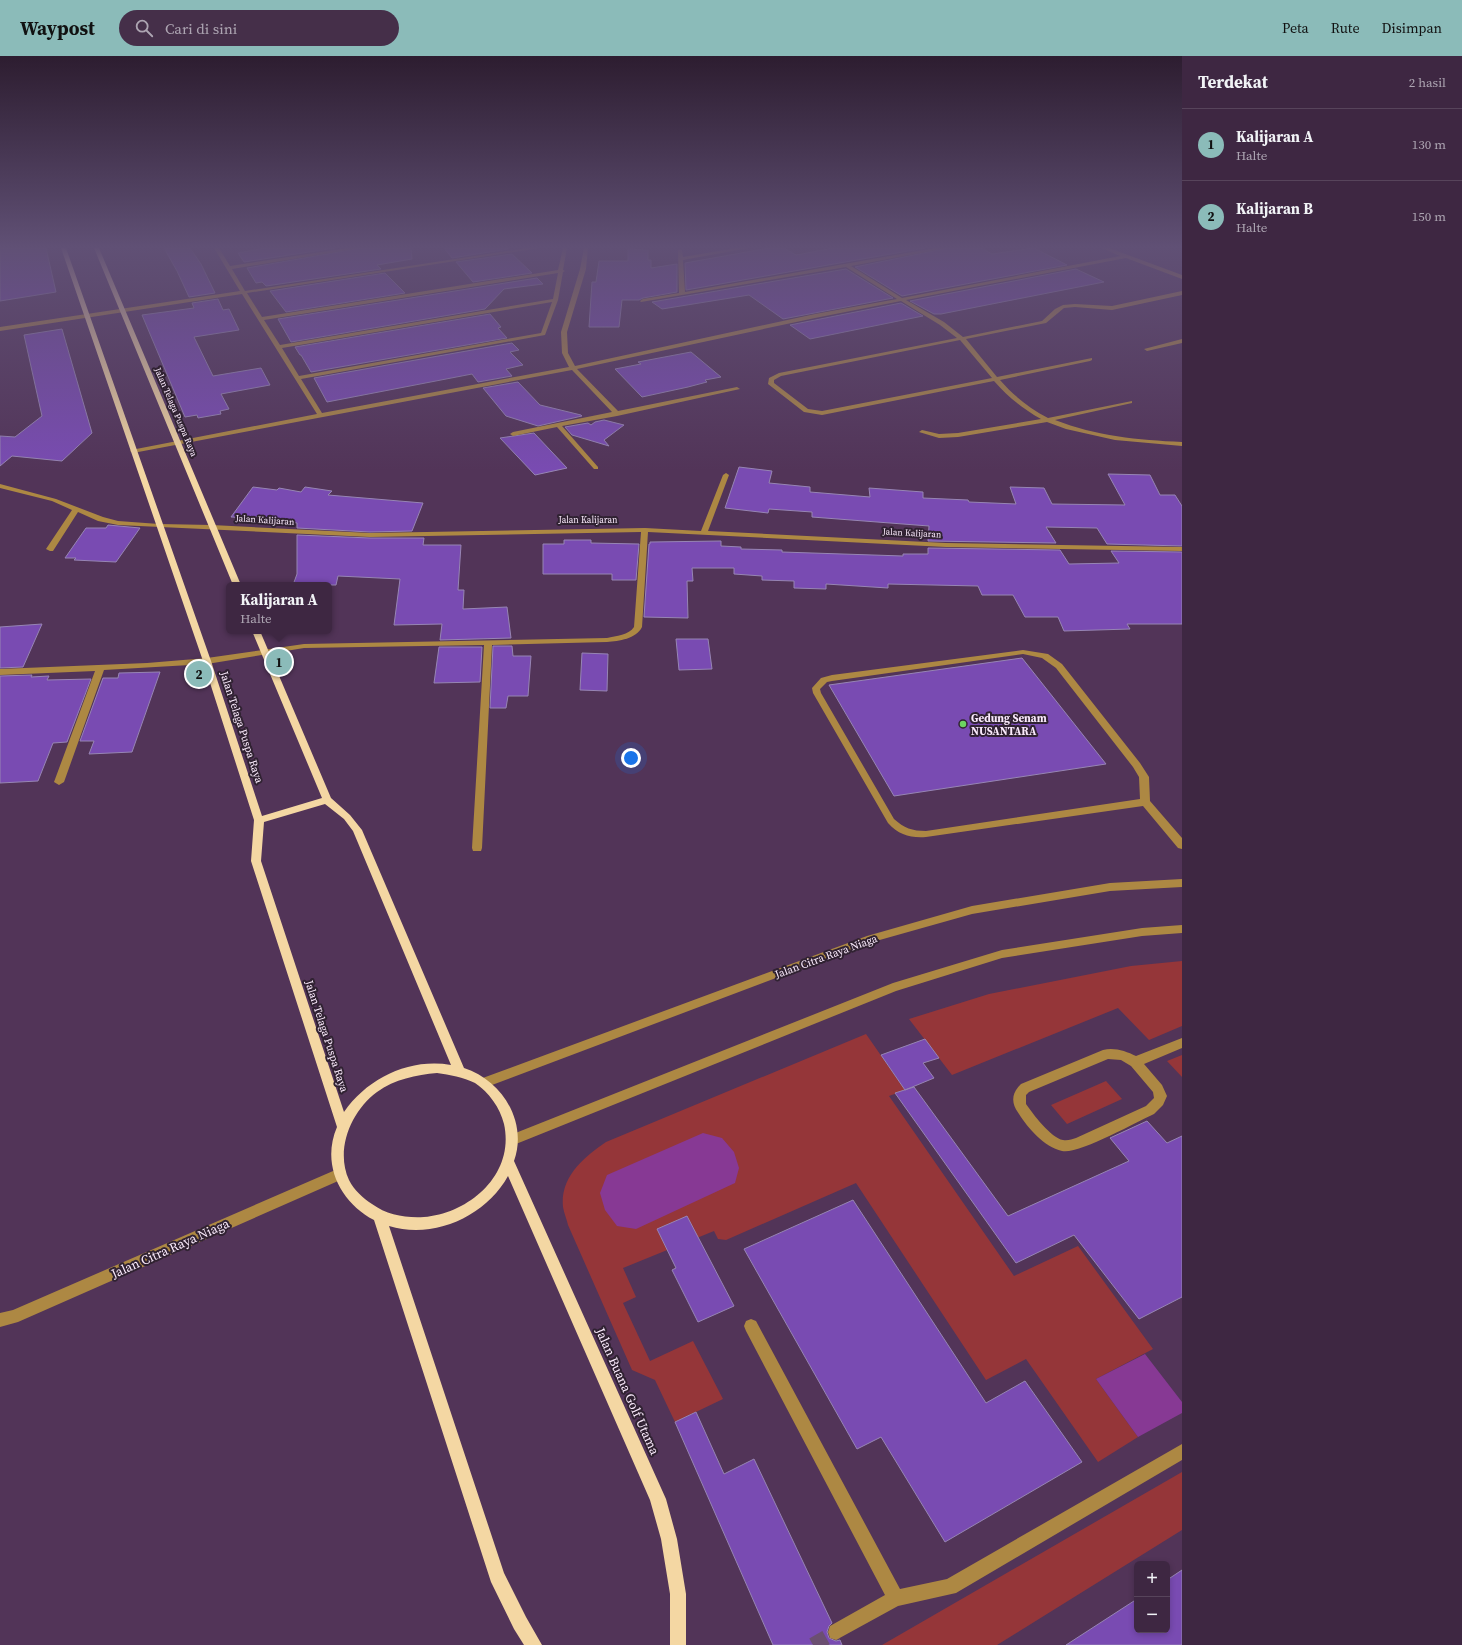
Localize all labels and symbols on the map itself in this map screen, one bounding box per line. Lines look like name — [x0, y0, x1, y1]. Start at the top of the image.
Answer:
street label: Jalan Telaga Puspa Raya — [151, 365, 200, 459]
street label: Jalan Kalijaran — [234, 512, 295, 528]
street label: Jalan Kalijaran — [558, 514, 618, 526]
street label: Jalan Kalijaran — [881, 525, 942, 541]
pin: 1 — [266, 647, 292, 677]
pin: 2 — [186, 659, 212, 689]
street label: Jalan Telaga Puspa Raya — [216, 668, 267, 785]
place label: Gedung Senam NUSANTARA — [971, 711, 1047, 739]
marker: Gedung Senam NUSANTARA — [958, 719, 968, 729]
your location — [621, 748, 641, 768]
street label: Jalan Citra Raya Niaga — [772, 931, 880, 982]
street label: Jalan Telaga Puspa Raya — [301, 977, 352, 1094]
street label: Jalan Citra Raya Niaga — [108, 1215, 232, 1283]
street label: Jalan Buana Golf Utama — [591, 1324, 663, 1458]

